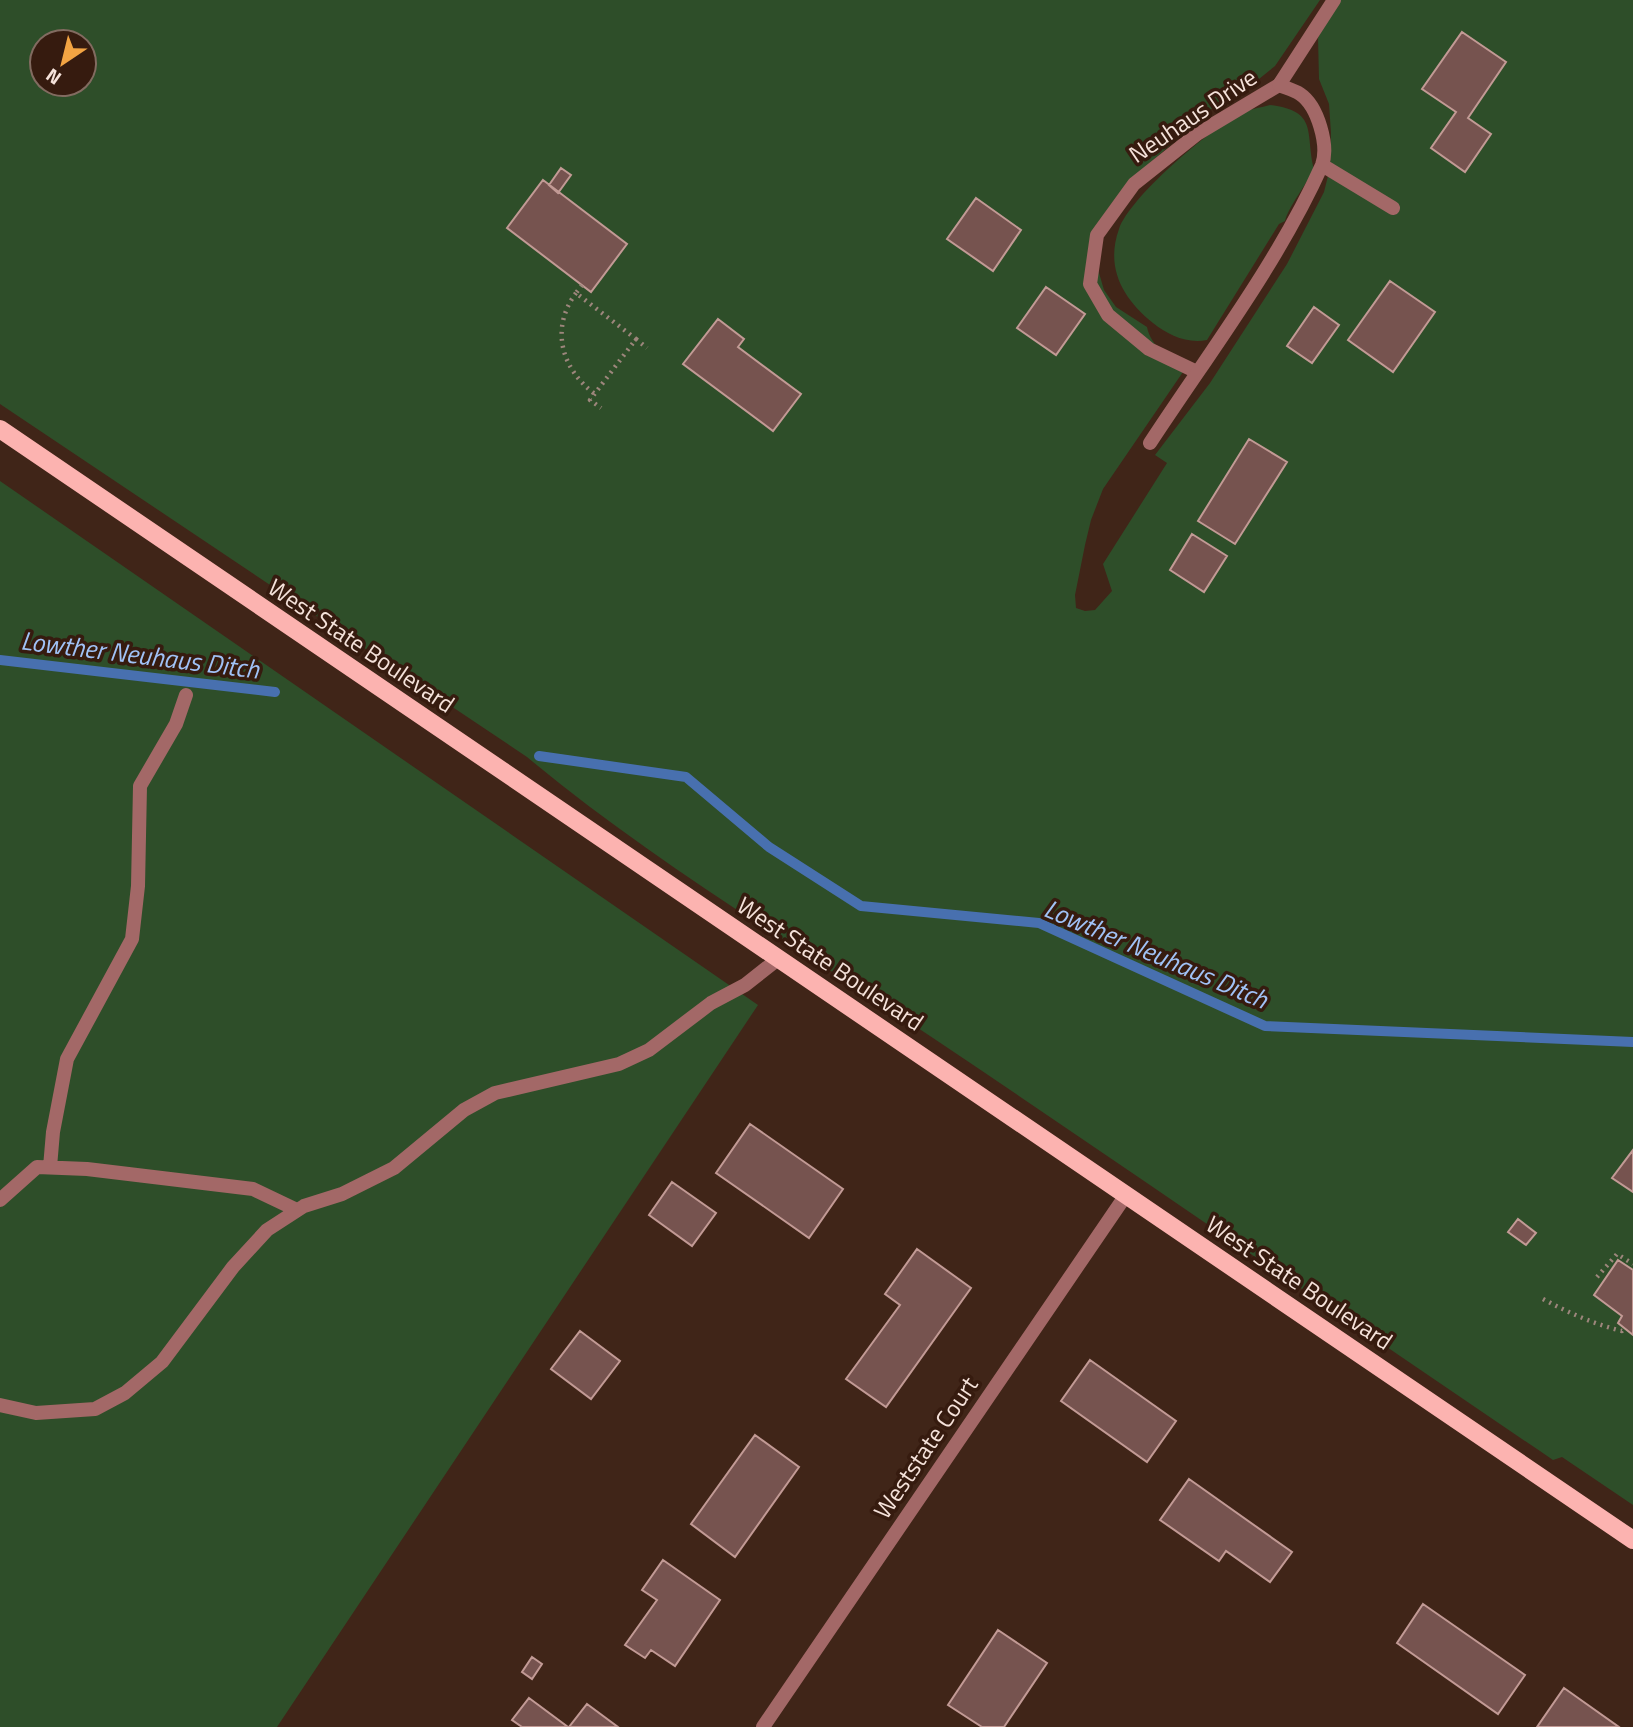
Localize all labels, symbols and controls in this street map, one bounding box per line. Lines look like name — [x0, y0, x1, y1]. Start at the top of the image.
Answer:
north arrow — [28, 28, 98, 98]
street label: Neuhaus Drive — [1121, 59, 1264, 171]
text: N — [39, 62, 67, 93]
street label: West State Boulevard — [261, 569, 462, 721]
water label: Lowther Neuhaus Ditch — [19, 621, 262, 689]
street label: West State Boulevard — [730, 887, 931, 1039]
water label: Lowther Neuhaus Ditch — [1038, 889, 1275, 1019]
street label: West State Boulevard — [1199, 1206, 1400, 1358]
street label: Weststate Court — [864, 1369, 987, 1526]

